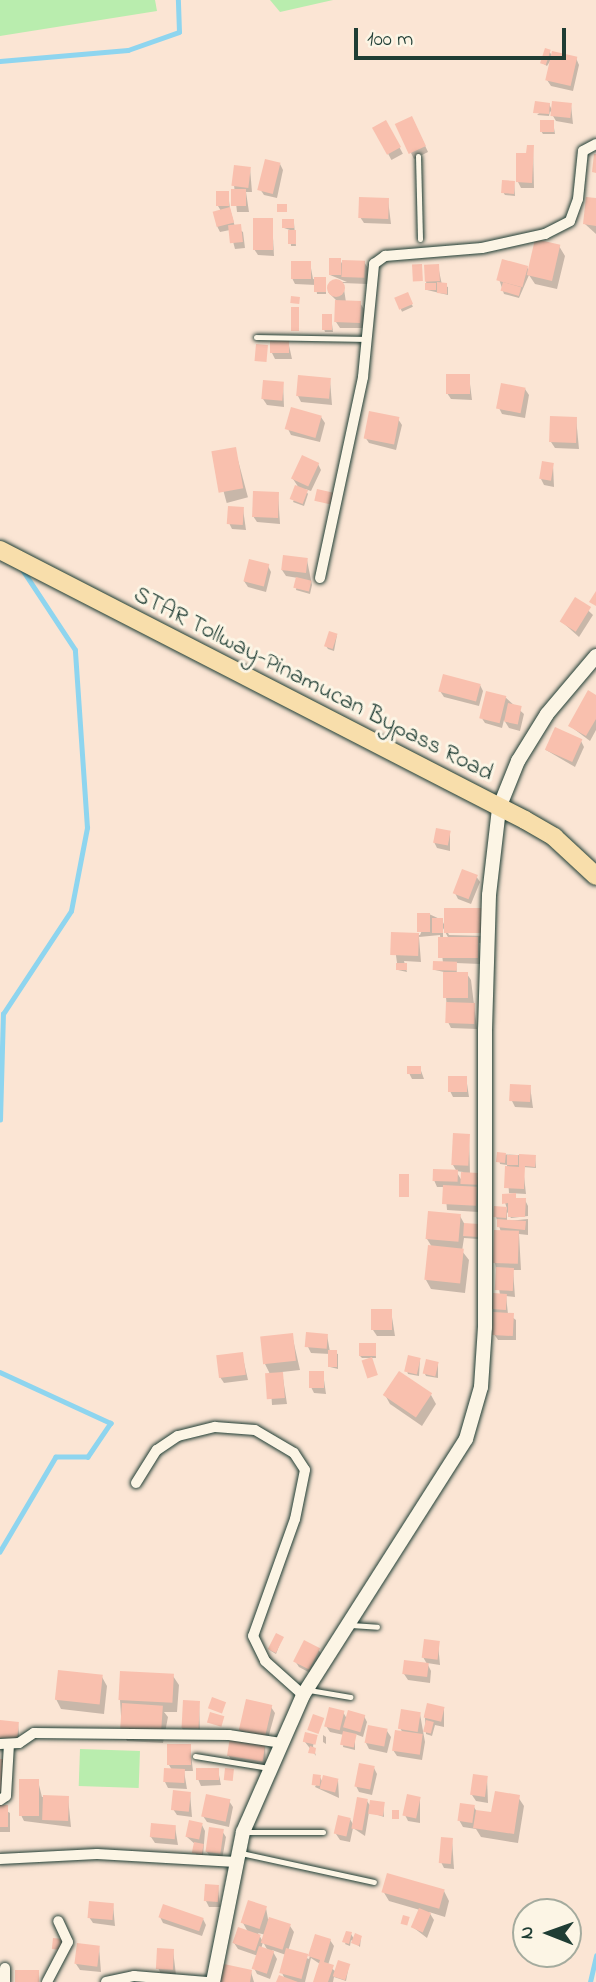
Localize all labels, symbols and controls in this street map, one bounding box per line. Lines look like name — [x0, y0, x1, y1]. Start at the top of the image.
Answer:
scale bar — [358, 14, 570, 58]
text: 100 m — [367, 25, 413, 55]
street label: STAR Tollway-Pinamucan Bypass Road — [128, 581, 498, 789]
north arrow — [512, 1898, 582, 1968]
text: N — [514, 1926, 541, 1939]

